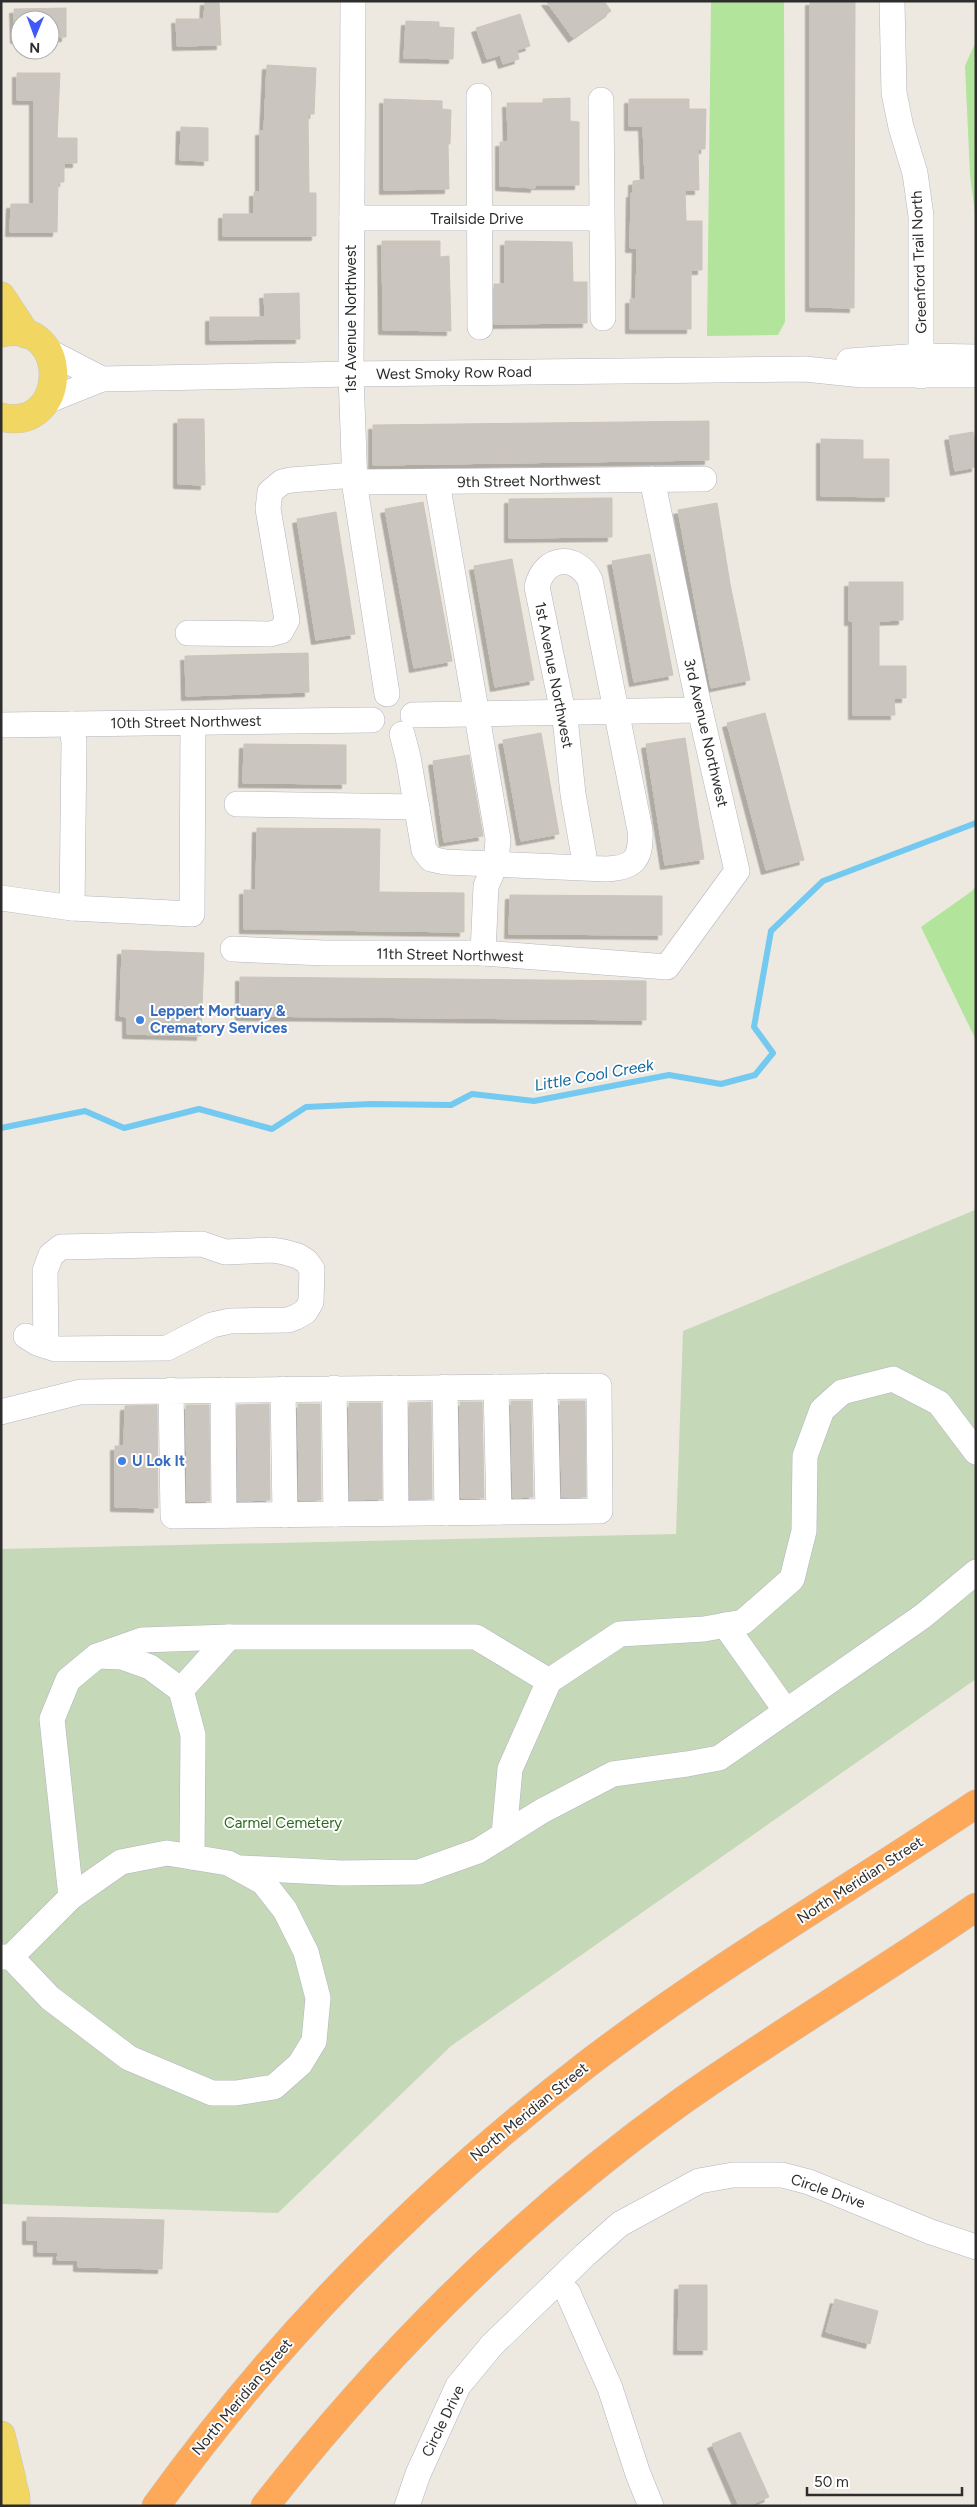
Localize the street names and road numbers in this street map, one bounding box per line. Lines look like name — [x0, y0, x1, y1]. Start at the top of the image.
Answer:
street label: Greenford Trail North — [908, 190, 930, 334]
street label: Trailside Drive — [431, 210, 523, 228]
street label: 1st Avenue Northwest — [342, 244, 360, 393]
street label: West Smoky Row Road — [376, 363, 532, 383]
street label: 9th Street Northwest — [457, 471, 601, 491]
street label: 1st Avenue Northwest — [531, 600, 577, 750]
street label: 3rd Avenue Northwest — [680, 657, 732, 809]
street label: 10th Street Northwest — [110, 712, 262, 732]
street label: 11th Street Northwest — [376, 945, 524, 965]
street label: North Meridian Street — [794, 1832, 927, 1927]
street label: North Meridian Street — [466, 2059, 592, 2165]
street label: Circle Drive — [788, 2170, 868, 2212]
street label: North Meridian Street — [188, 2335, 296, 2459]
street label: Circle Drive — [418, 2382, 468, 2460]

